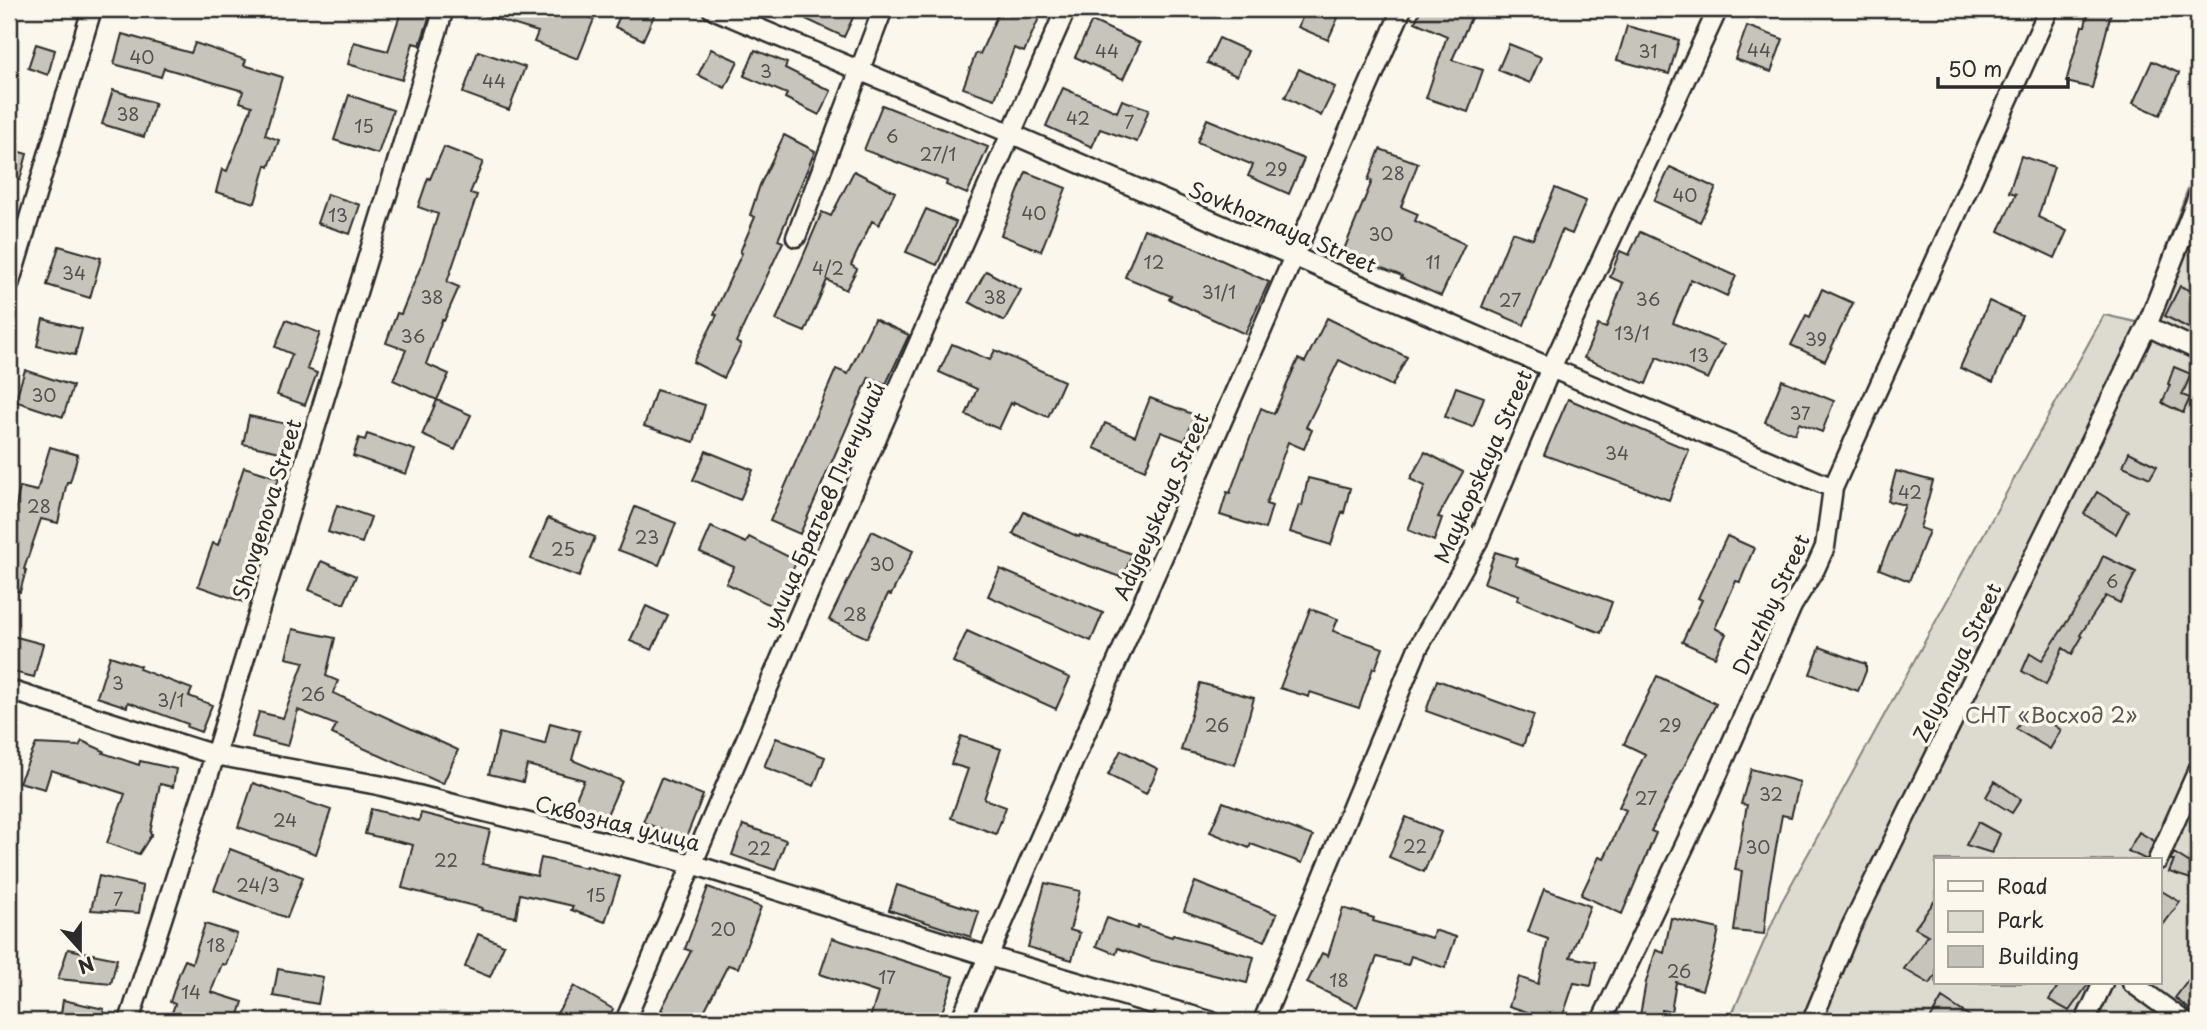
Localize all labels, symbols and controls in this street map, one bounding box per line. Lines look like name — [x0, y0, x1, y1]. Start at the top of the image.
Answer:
house number: 44 — [1747, 36, 1771, 63]
house number: 44 — [1095, 37, 1119, 64]
house number: 31 — [1639, 37, 1657, 64]
house number: 40 — [129, 43, 155, 70]
scale bar — [1938, 46, 2067, 90]
text: 50 m — [1948, 52, 2002, 84]
house number: 3 — [760, 57, 772, 84]
house number: 44 — [482, 67, 506, 94]
house number: 38 — [116, 100, 140, 127]
house number: 42 — [1066, 104, 1090, 131]
house number: 7 — [1124, 108, 1134, 135]
house number: 15 — [354, 112, 374, 139]
house number: 6 — [886, 122, 898, 149]
house number: 27/1 — [920, 140, 956, 167]
house number: 29 — [1265, 155, 1287, 182]
house number: 28 — [1381, 159, 1405, 186]
street label: Sovkhoznaya Street — [1184, 172, 1382, 280]
house number: 40 — [1672, 181, 1698, 208]
house number: 40 — [1021, 199, 1047, 226]
house number: 13 — [328, 201, 348, 228]
house number: 30 — [1368, 220, 1394, 247]
house number: 12 — [1144, 248, 1164, 275]
house number: 11 — [1425, 248, 1441, 275]
house number: 4/2 — [812, 254, 844, 281]
house number: 34 — [62, 259, 86, 286]
house number: 31/1 — [1202, 278, 1236, 305]
house number: 38 — [420, 283, 444, 310]
house number: 38 — [983, 283, 1007, 310]
house number: 36 — [1636, 285, 1660, 312]
house number: 27 — [1499, 286, 1521, 313]
house number: 13/1 — [1614, 319, 1650, 346]
house number: 36 — [401, 322, 425, 349]
house number: 39 — [1805, 325, 1827, 352]
house number: 13 — [1689, 341, 1709, 368]
street label: Maykopskaya Street — [1425, 364, 1539, 568]
street label: улица Братьев Пченушай — [754, 376, 892, 634]
house number: 30 — [31, 381, 57, 408]
house number: 37 — [1789, 399, 1811, 426]
street label: Adygeyskaya Street — [1104, 407, 1216, 605]
street label: Shovgenova Street — [223, 415, 309, 603]
house number: 34 — [1605, 439, 1629, 466]
house number: 42 — [1898, 478, 1922, 505]
house number: 28 — [27, 492, 51, 519]
house number: 23 — [635, 523, 659, 550]
street label: Druzhby Street — [1723, 528, 1817, 680]
house number: 25 — [551, 535, 575, 562]
house number: 30 — [869, 550, 895, 577]
house number: 6 — [2106, 567, 2118, 594]
street label: Zelyonaya Street — [1904, 577, 2008, 747]
house number: 28 — [843, 600, 867, 627]
house number: 3 — [112, 669, 124, 696]
house number: 26 — [301, 680, 325, 707]
house number: 3/1 — [157, 686, 185, 713]
park label: СНТ «Восход 2» — [1965, 698, 2137, 730]
house number: 26 — [1205, 711, 1229, 738]
house number: 29 — [1659, 711, 1681, 738]
house number: 32 — [1759, 780, 1783, 807]
house number: 27 — [1635, 784, 1657, 811]
street label: Сквозная улица — [532, 786, 705, 858]
house number: 24 — [273, 806, 297, 833]
house number: 22 — [1403, 832, 1427, 859]
house number: 30 — [1745, 833, 1771, 860]
house number: 22 — [747, 834, 771, 861]
house number: 22 — [434, 846, 458, 873]
legend — [1934, 858, 2162, 984]
text: Road — [1997, 869, 2048, 901]
house number: 24/3 — [236, 871, 280, 898]
house number: 15 — [586, 881, 606, 908]
house number: 7 — [113, 885, 123, 912]
text: Park — [1997, 903, 2044, 935]
north arrow — [46, 914, 116, 984]
house number: 20 — [710, 915, 736, 942]
house number: 18 — [206, 931, 226, 958]
text: Building — [1997, 939, 2079, 971]
text: N — [74, 950, 98, 982]
house number: 26 — [1667, 957, 1691, 984]
house number: 17 — [878, 963, 896, 990]
house number: 18 — [1329, 966, 1349, 993]
house number: 14 — [181, 978, 201, 1005]

